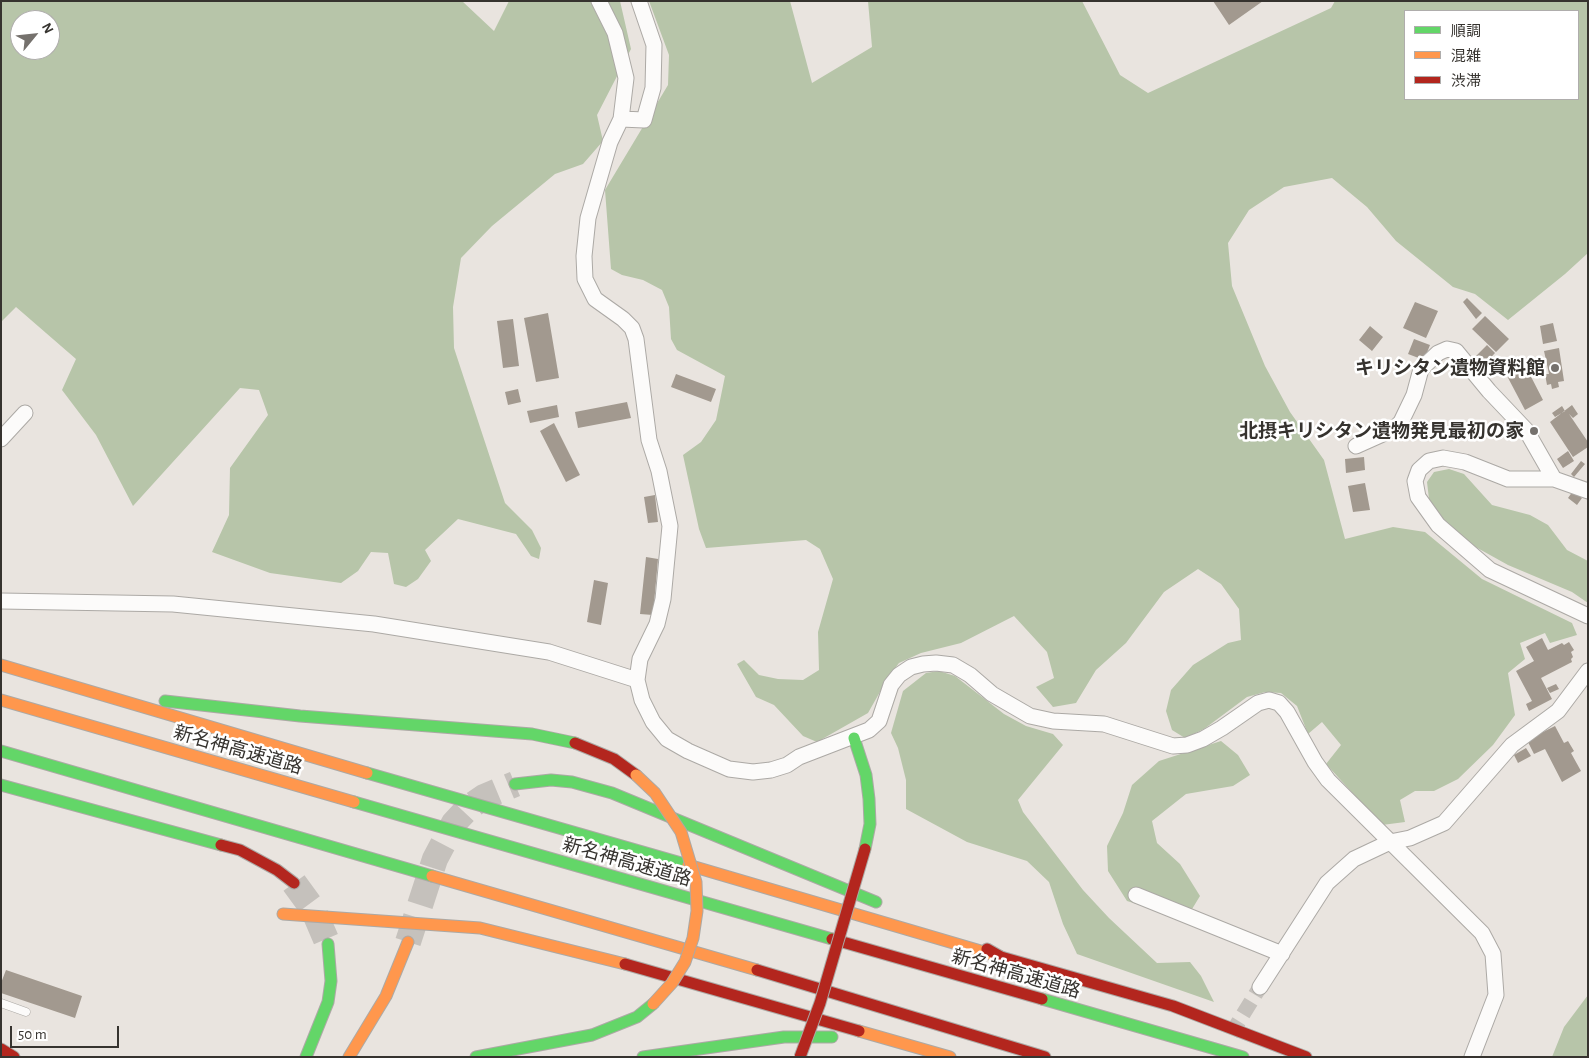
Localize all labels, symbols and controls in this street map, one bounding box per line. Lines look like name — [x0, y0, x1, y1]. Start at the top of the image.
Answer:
north arrow — [10, 10, 60, 60]
legend — [1404, 10, 1579, 100]
text: N — [39, 21, 56, 36]
text: 順調 — [1451, 24, 1481, 39]
text: 混雑 — [1451, 49, 1481, 64]
text: 渋滞 — [1451, 74, 1481, 89]
place label: キリシタン遺物資料館 — [1355, 357, 1545, 379]
marker: キリシタン遺物資料館 — [1549, 362, 1561, 374]
place label: 北摂キリシタン遺物発見最初の家 — [1239, 420, 1524, 442]
marker: 北摂キリシタン遺物発見最初の家 — [1528, 425, 1540, 437]
street label: 新名神高速道路 — [171, 721, 305, 779]
street label: 新名神高速道路 — [560, 833, 694, 891]
street label: 新名神高速道路 — [949, 945, 1083, 1003]
scale bar — [12, 1016, 121, 1048]
text: 50 m — [18, 1027, 47, 1042]

